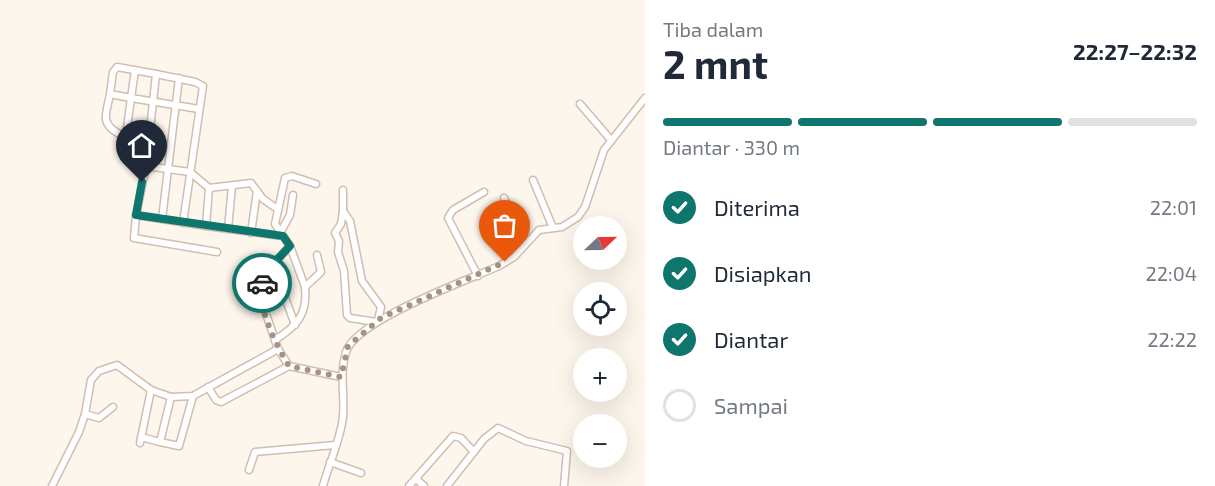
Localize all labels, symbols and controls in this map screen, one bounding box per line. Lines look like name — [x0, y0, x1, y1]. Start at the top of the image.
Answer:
text: Tiba dalam — [663, 17, 763, 41]
text: 22:27–22:32 — [1073, 38, 1197, 64]
text: 2 mnt — [663, 40, 768, 87]
pin — [116, 120, 167, 182]
icon: home — [125, 129, 158, 162]
text: Diantar · 330 m — [663, 135, 800, 159]
icon: check — [663, 191, 696, 224]
text: Diterima — [714, 194, 800, 220]
text: 22:01 — [1150, 195, 1197, 219]
pin — [479, 200, 530, 262]
icon: bag — [488, 209, 521, 242]
north arrow — [573, 216, 627, 270]
map controls — [573, 216, 627, 468]
courier — [232, 253, 292, 313]
icon: check — [663, 257, 696, 290]
text: Disiapkan — [714, 260, 812, 286]
text: 22:04 — [1145, 261, 1197, 285]
icon: car — [246, 267, 279, 300]
button: locate — [573, 282, 627, 336]
icon: check — [663, 323, 696, 356]
text: Diantar — [714, 326, 788, 352]
text: 22:22 — [1147, 327, 1197, 351]
button: + — [573, 348, 627, 402]
text: Sampai — [714, 392, 788, 418]
button: − — [573, 414, 627, 468]

